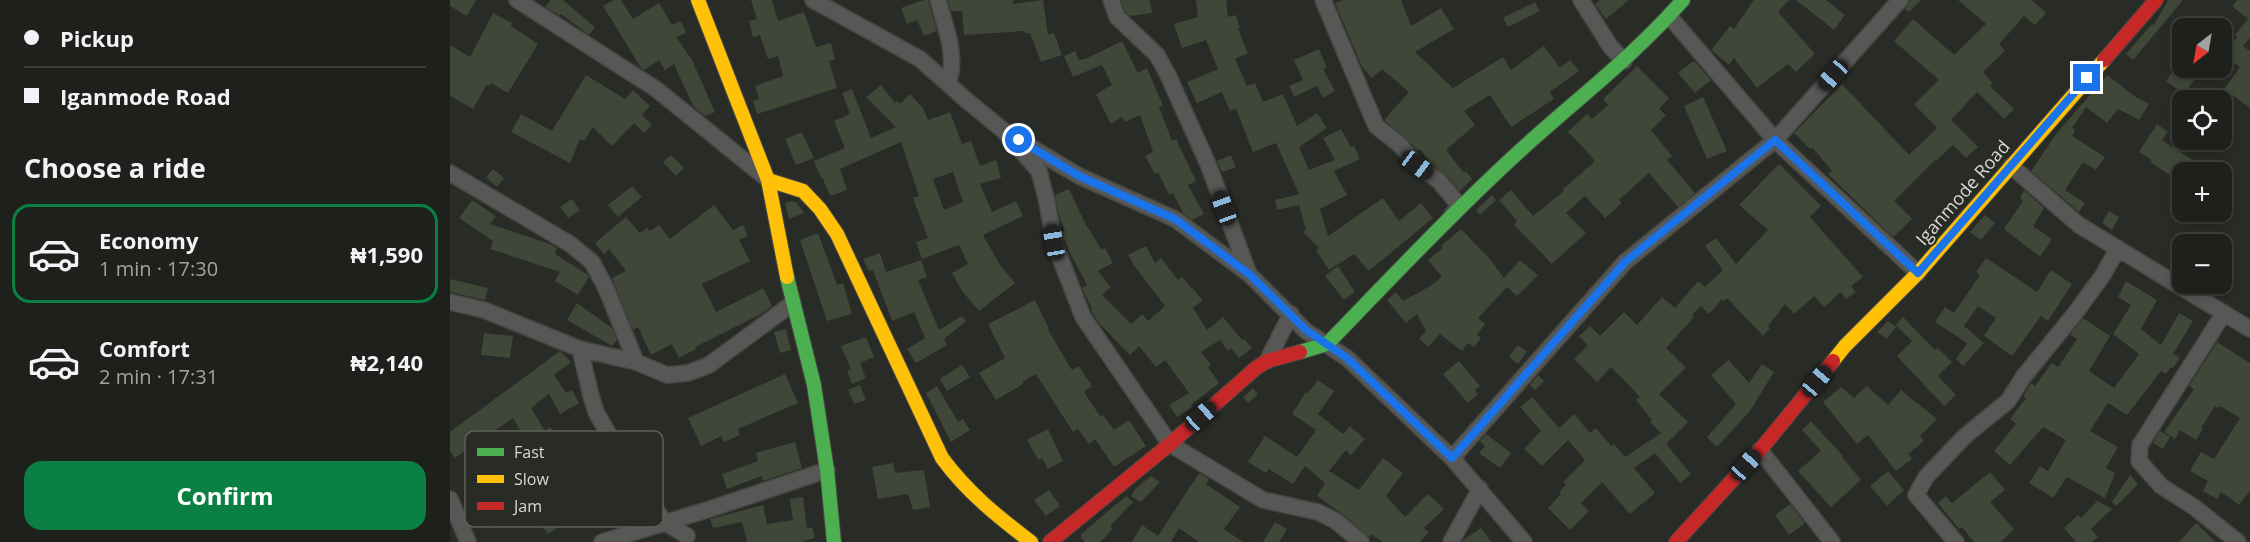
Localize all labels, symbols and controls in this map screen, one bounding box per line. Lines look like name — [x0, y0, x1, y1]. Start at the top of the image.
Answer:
north arrow — [2172, 18, 2232, 78]
map controls — [2172, 18, 2232, 294]
text: Pickup — [60, 23, 134, 53]
car — [1814, 56, 1852, 94]
route end — [2073, 64, 2100, 91]
text: Iganmode Road — [60, 81, 231, 111]
button: locate — [2172, 90, 2232, 150]
route start — [1005, 126, 1032, 153]
street label: Iganmode Road — [1910, 135, 2015, 250]
car — [1397, 147, 1437, 183]
text: Choose a ride — [24, 149, 206, 186]
button: + — [2172, 162, 2232, 222]
car — [1209, 188, 1239, 228]
car — [1042, 223, 1066, 261]
text: Economy — [99, 225, 198, 255]
icon: car — [27, 227, 81, 281]
button: − — [2172, 234, 2232, 294]
text: ₦1,590 — [351, 239, 423, 269]
text: 1 min · 17:30 — [99, 255, 218, 282]
text: Comfort — [99, 333, 190, 363]
icon: car — [27, 335, 81, 389]
text: ₦2,140 — [351, 347, 423, 377]
car — [1799, 361, 1835, 401]
text: 2 min · 17:31 — [99, 363, 218, 390]
car — [1182, 397, 1220, 435]
legend — [465, 431, 663, 527]
text: Fast — [514, 441, 545, 463]
car — [1727, 446, 1765, 484]
button: Confirm — [24, 461, 426, 530]
text: Slow — [514, 468, 549, 490]
text: Jam — [512, 495, 542, 517]

